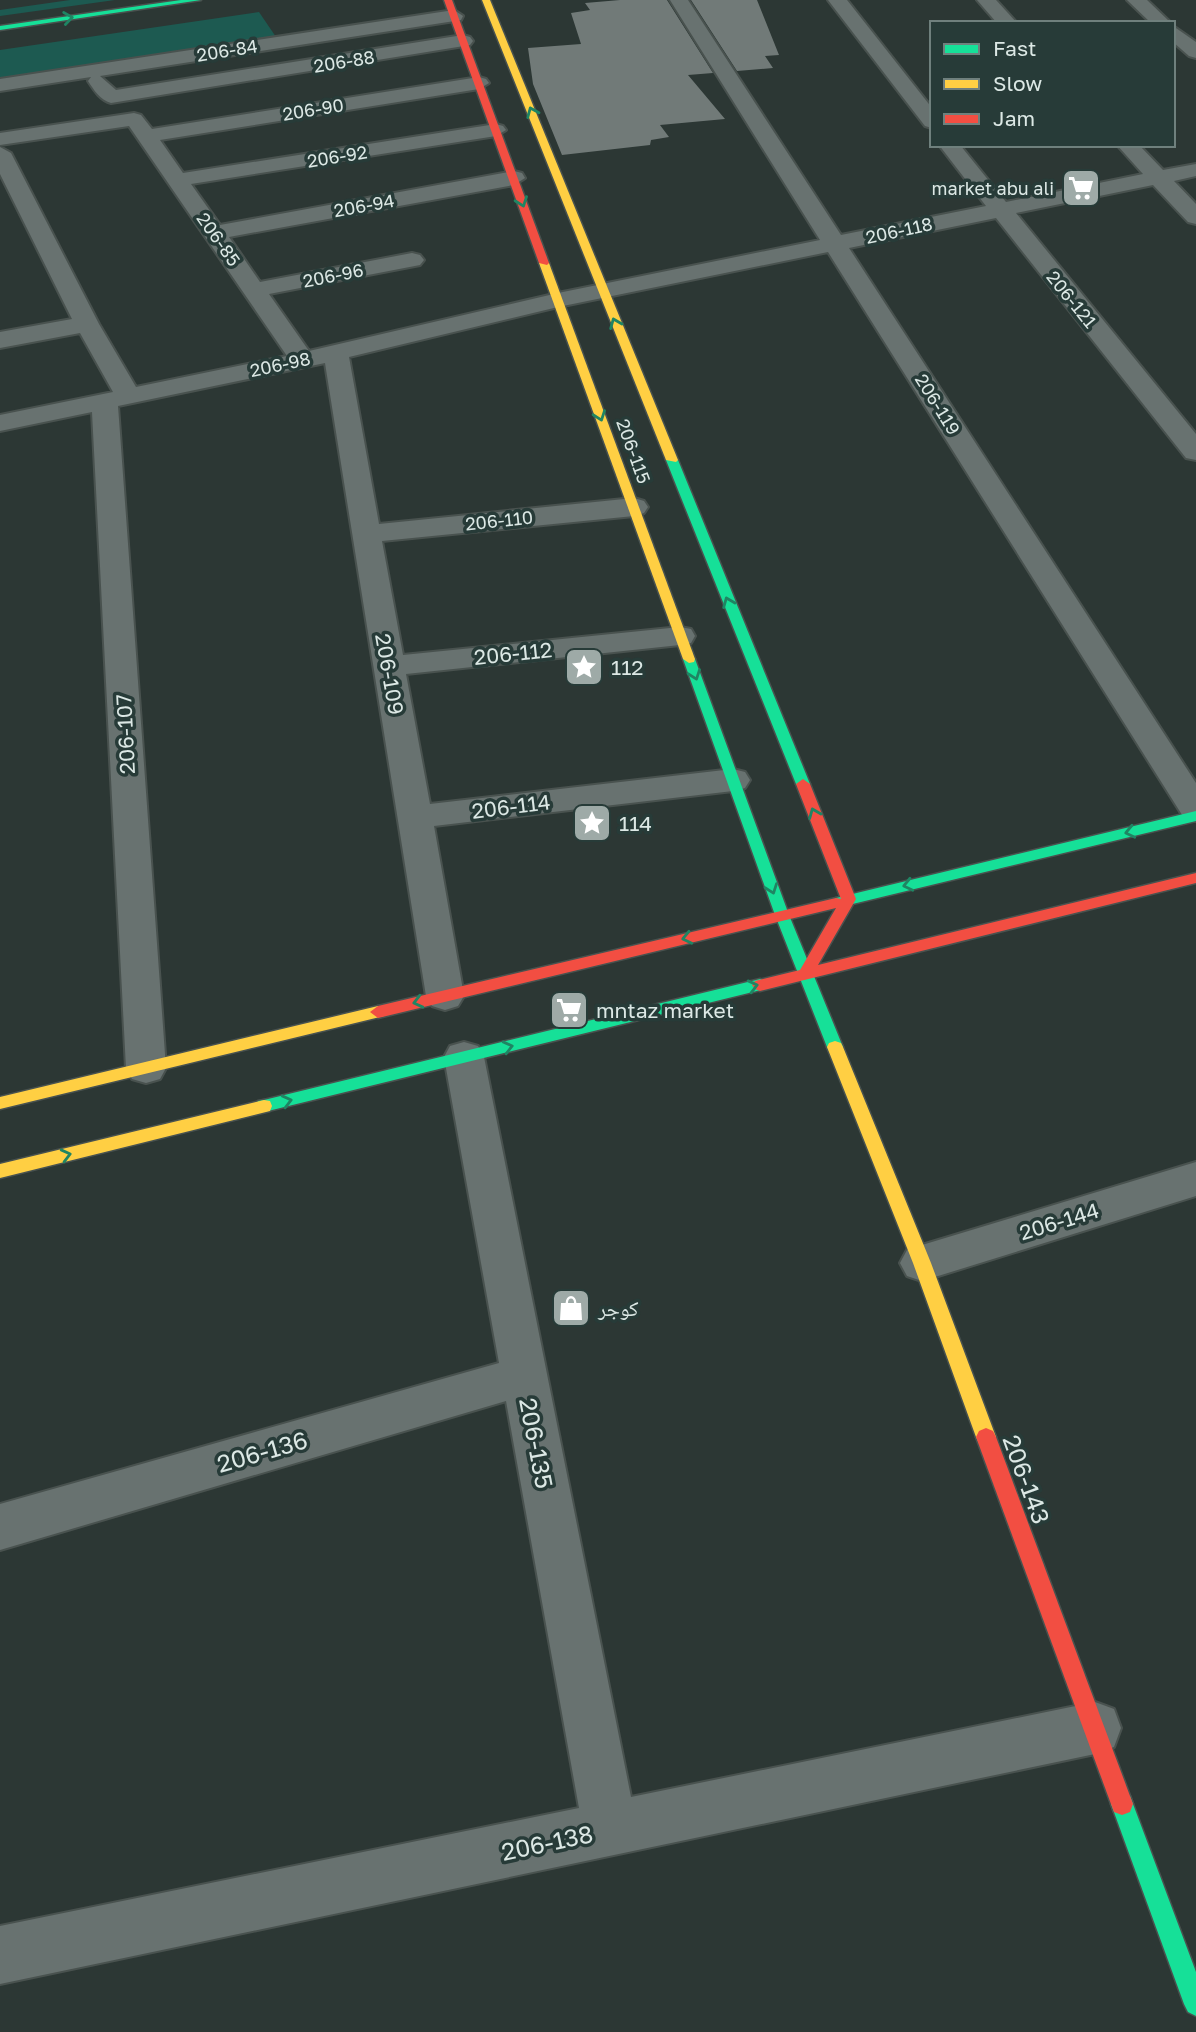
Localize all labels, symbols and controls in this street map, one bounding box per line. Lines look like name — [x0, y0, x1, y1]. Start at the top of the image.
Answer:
one-way arrow — [62, 11, 73, 26]
legend — [930, 21, 1175, 147]
street label: 206-84 — [195, 34, 259, 66]
text: Fast — [993, 35, 1036, 61]
street label: 206-88 — [312, 45, 376, 77]
text: Slow — [993, 70, 1042, 96]
street label: 206-90 — [281, 93, 345, 125]
text: Jam — [993, 105, 1035, 131]
one-way arrow — [527, 106, 541, 118]
street label: 206-92 — [305, 140, 369, 172]
supermarket icon: market abu ali — [1060, 167, 1102, 209]
place label: market abu ali — [932, 177, 1054, 199]
street label: 206-94 — [332, 189, 396, 221]
one-way arrow — [514, 195, 528, 207]
street label: 206-85 — [193, 208, 245, 270]
street label: 206-118 — [864, 212, 934, 248]
street label: 206-96 — [301, 258, 365, 292]
street label: 206-121 — [1042, 266, 1102, 332]
one-way arrow — [610, 318, 624, 330]
street label: 206-98 — [248, 347, 312, 381]
street label: 206-119 — [911, 369, 965, 439]
one-way arrow — [592, 409, 606, 421]
street label: 206-115 — [612, 416, 656, 486]
street label: 206-110 — [464, 506, 534, 534]
one-way arrow — [723, 597, 737, 609]
street label: 206-109 — [370, 631, 410, 717]
street label: 206-112 — [473, 636, 553, 670]
place icon: 112 — [563, 646, 605, 688]
place label: 112 — [611, 654, 644, 680]
one-way arrow — [687, 669, 701, 681]
street label: 206-107 — [110, 693, 140, 775]
street label: 206-114 — [470, 788, 552, 824]
place icon: 114 — [571, 802, 613, 844]
one-way arrow — [808, 808, 822, 821]
place label: 114 — [619, 810, 652, 836]
one-way arrow — [1124, 824, 1136, 838]
one-way arrow — [902, 877, 914, 891]
one-way arrow — [764, 883, 778, 895]
one-way arrow — [681, 930, 693, 944]
one-way arrow — [747, 980, 759, 994]
supermarket icon: mntaz market — [548, 989, 590, 1031]
one-way arrow — [412, 994, 424, 1008]
place label: mntaz market — [596, 997, 734, 1023]
one-way arrow — [502, 1041, 514, 1055]
one-way arrow — [281, 1095, 293, 1109]
one-way arrow — [60, 1149, 72, 1163]
street label: 206-144 — [1016, 1197, 1102, 1245]
shop icon: كوجر — [550, 1287, 592, 1329]
place label: كوجر — [597, 1295, 639, 1321]
street label: 206-135 — [514, 1395, 560, 1491]
street label: 206-136 — [213, 1424, 311, 1478]
street label: 206-143 — [998, 1430, 1056, 1528]
street label: 206-138 — [499, 1818, 595, 1866]

